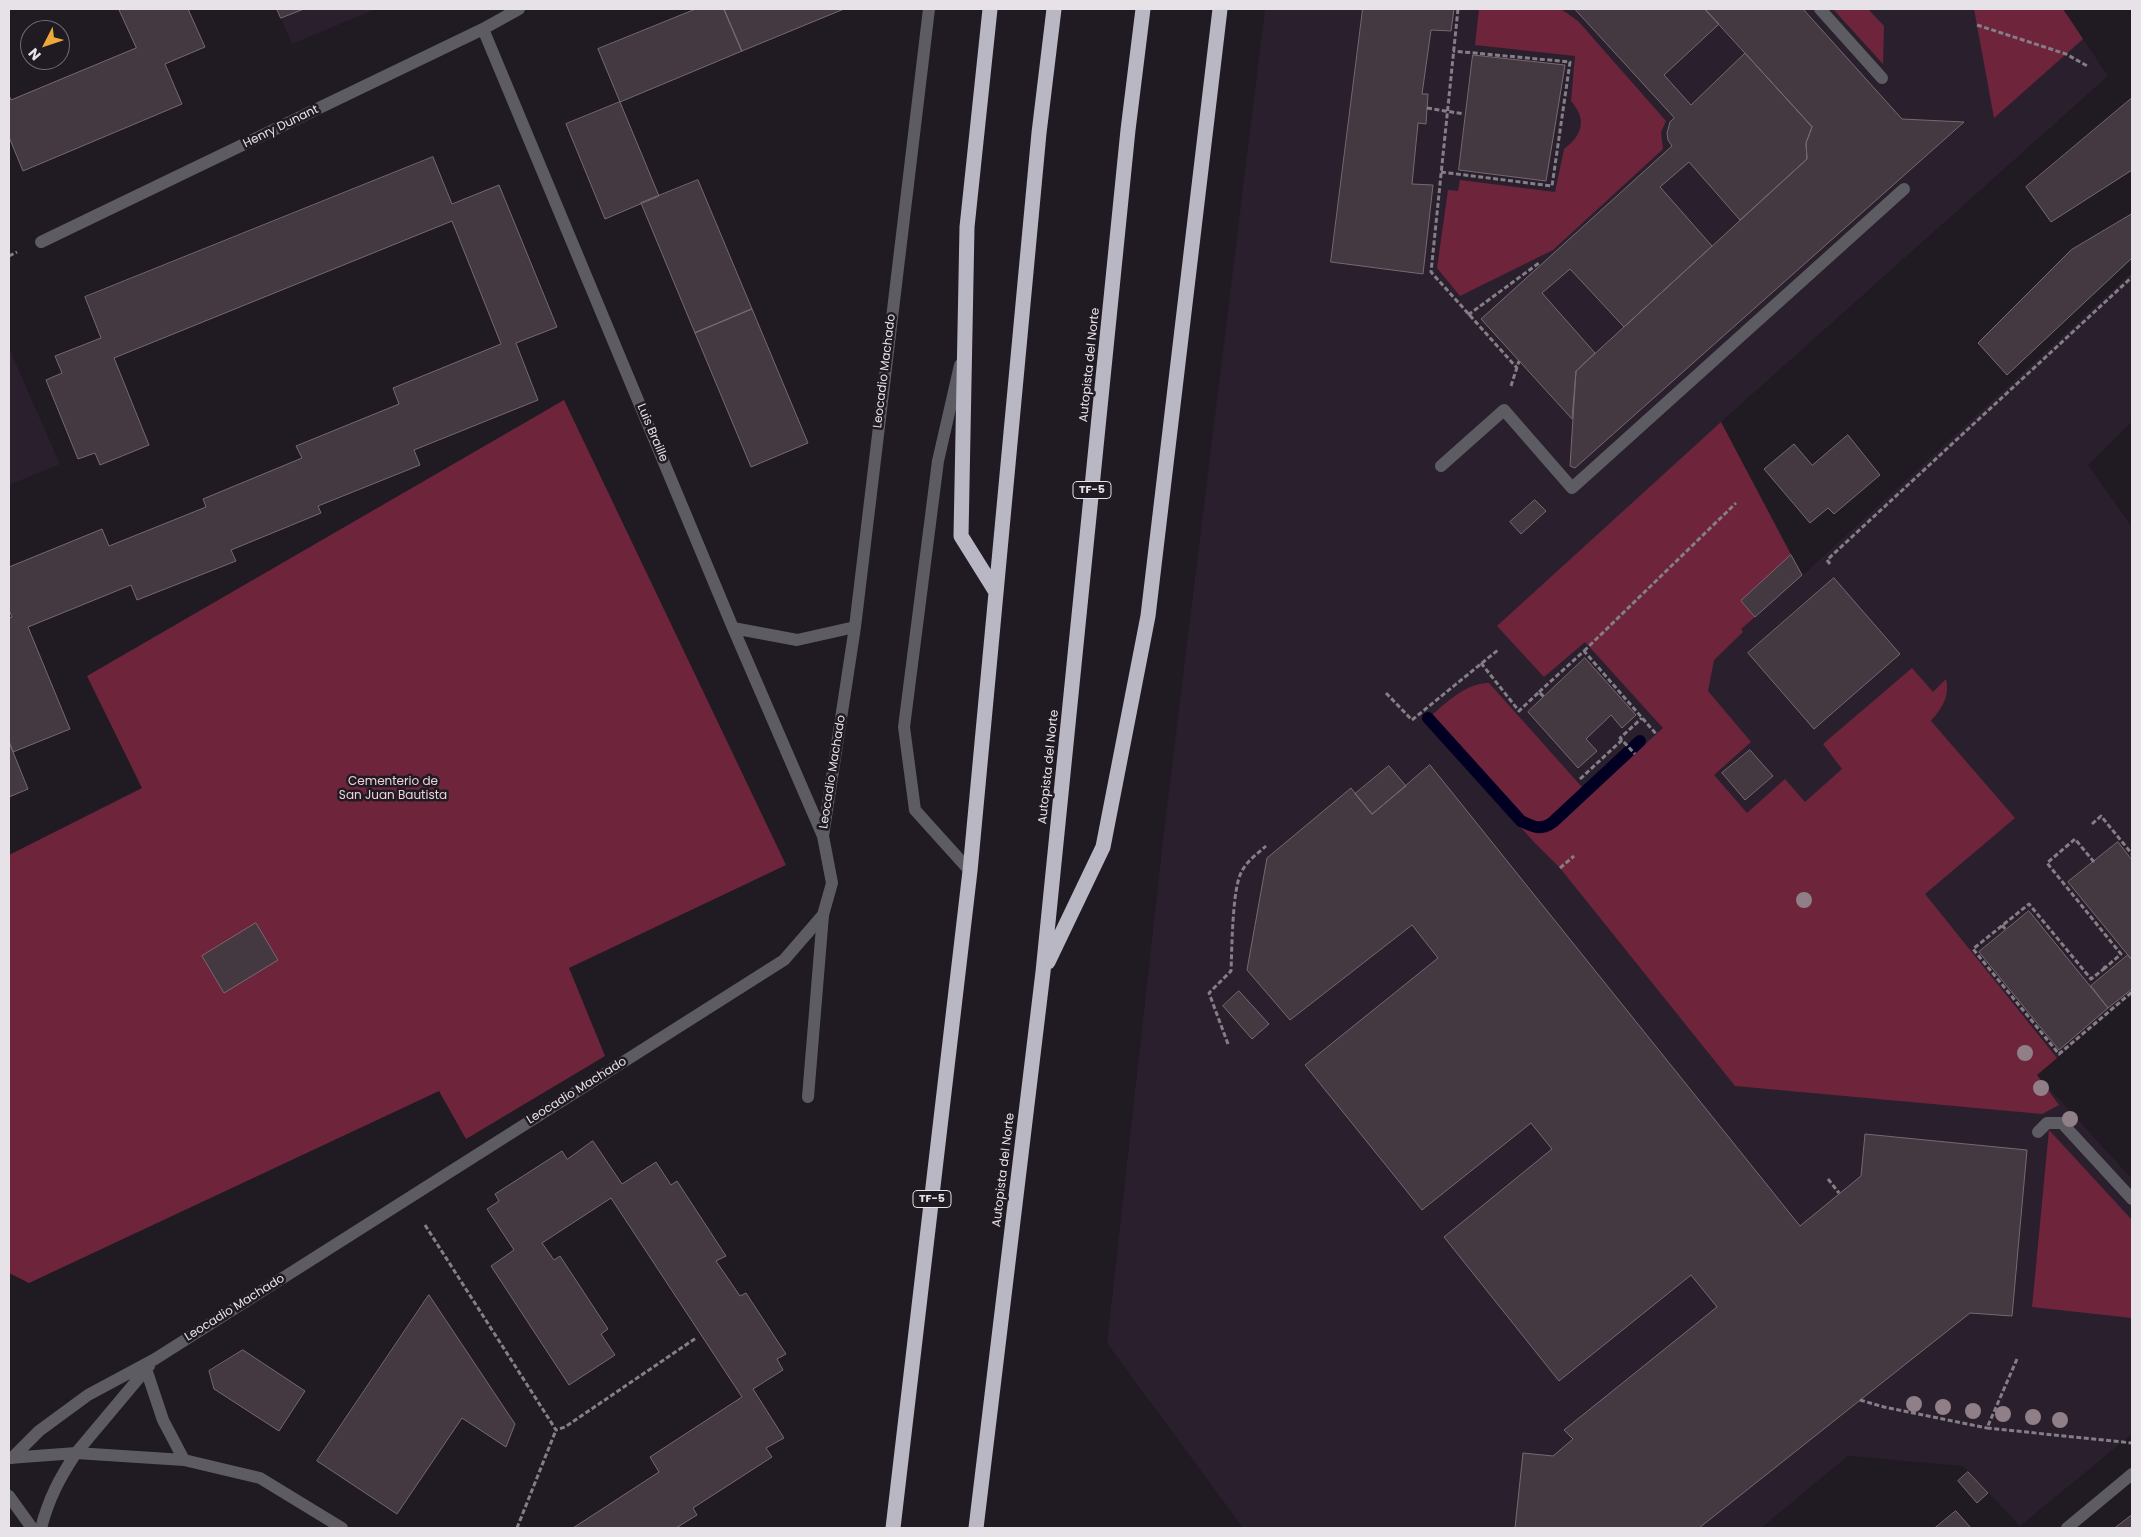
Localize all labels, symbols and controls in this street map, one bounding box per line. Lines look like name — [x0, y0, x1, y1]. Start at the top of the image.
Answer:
north arrow — [20, 20, 70, 70]
text: N — [23, 44, 45, 65]
street label: Henry Dunant — [241, 103, 321, 151]
street label: Autopista del Norte — [1077, 307, 1103, 423]
street label: Leocadio Machado — [871, 313, 899, 429]
street label: Luis Braille — [633, 402, 671, 464]
road number: TF-5 — [1073, 482, 1111, 498]
street label: Autopista del Norte — [1036, 709, 1062, 825]
street label: Leocadio Machado — [817, 714, 849, 830]
park label: Cementerio de San Juan Bautista — [339, 775, 447, 803]
street label: Leocadio Machado — [524, 1054, 630, 1128]
street label: Autopista del Norte — [990, 1112, 1018, 1228]
road number: TF-5 — [913, 1190, 951, 1208]
street label: Leocadio Machado — [182, 1271, 288, 1345]

